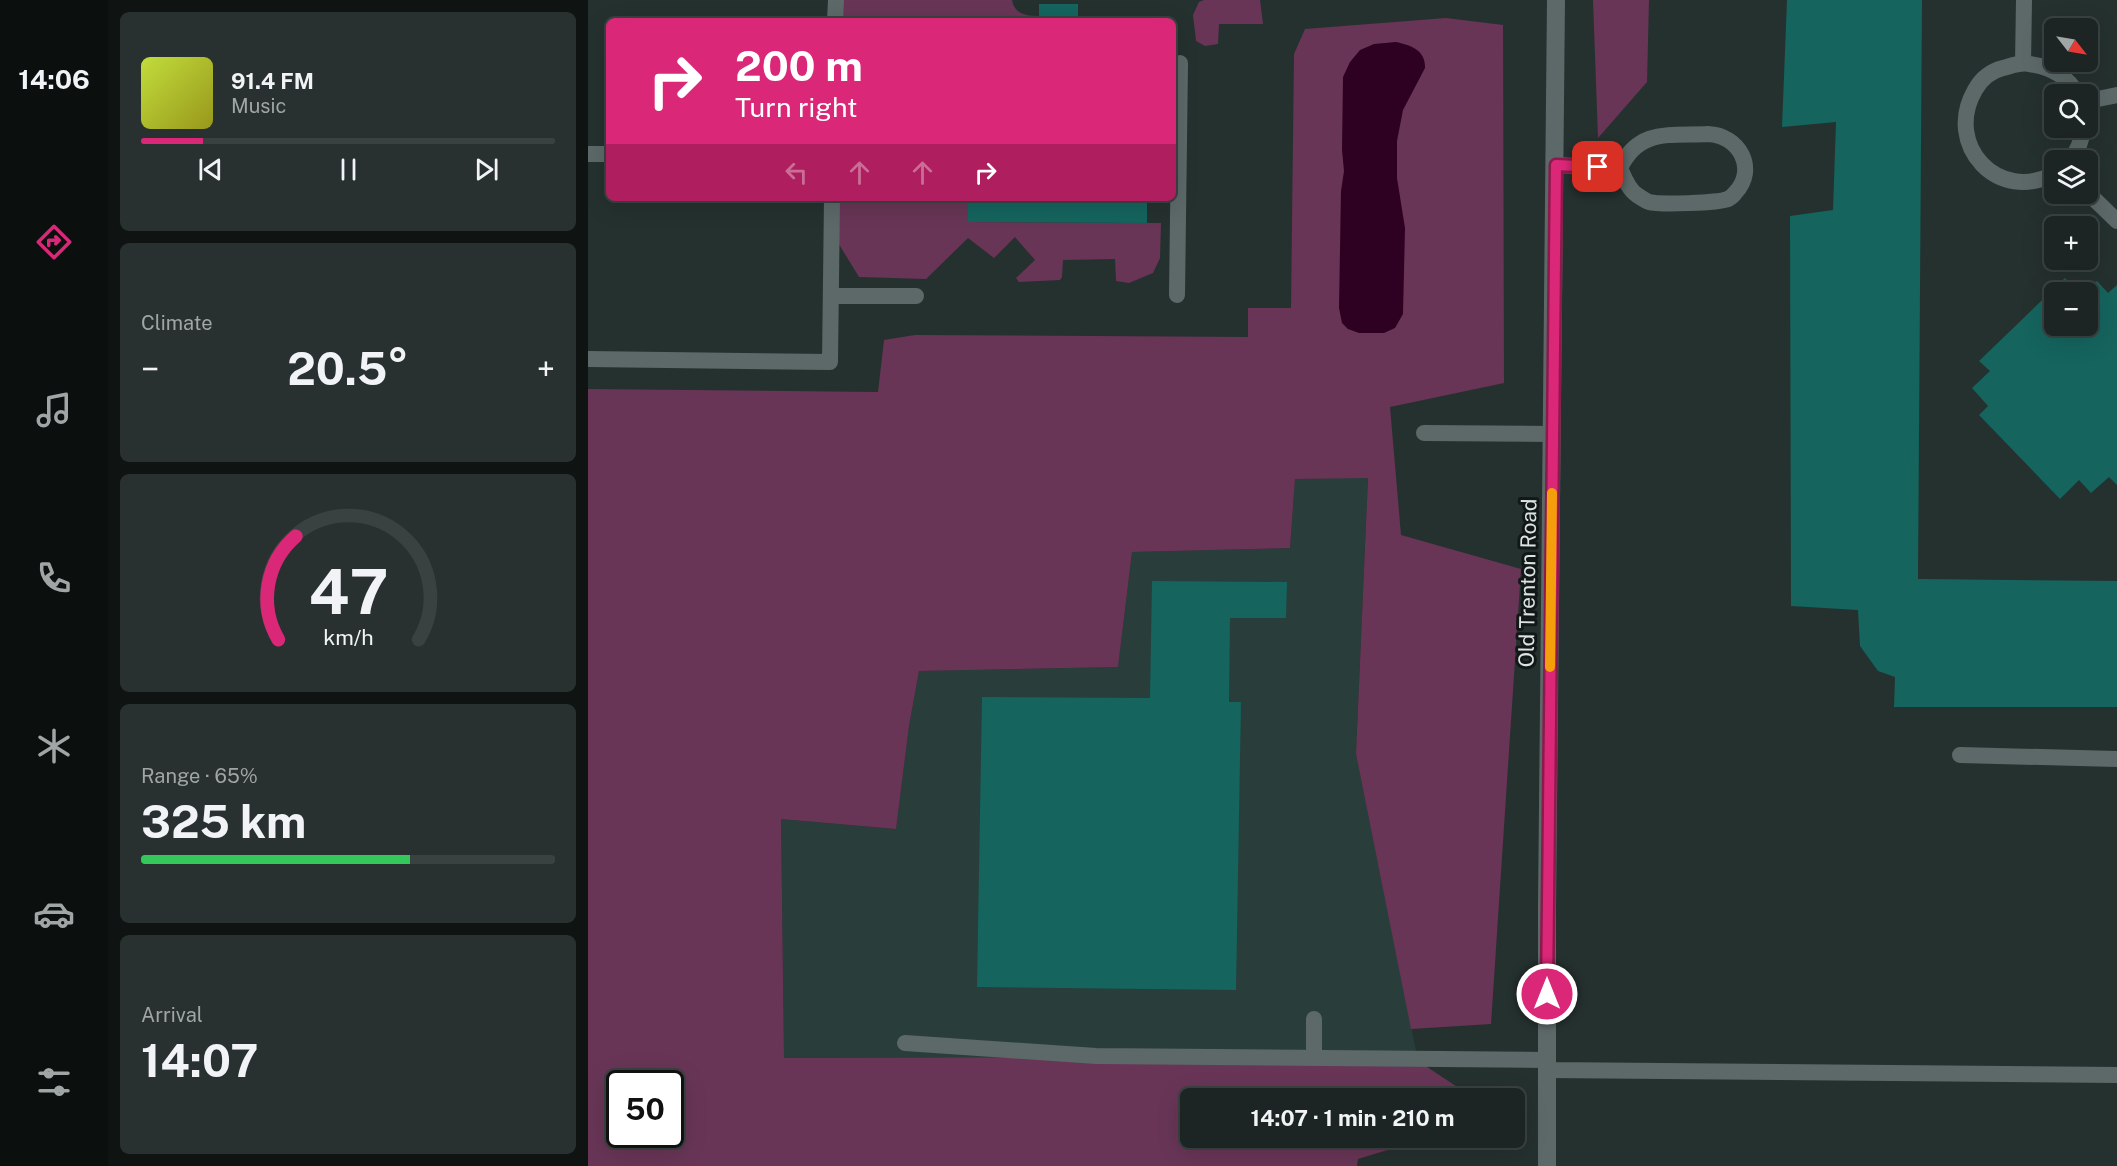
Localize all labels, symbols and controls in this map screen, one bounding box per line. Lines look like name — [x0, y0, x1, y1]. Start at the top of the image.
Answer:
north arrow — [2044, 18, 2098, 72]
map controls — [2044, 18, 2098, 336]
text: 200 m — [735, 41, 863, 90]
icon: right — [636, 42, 714, 120]
text: 14:06 — [18, 63, 90, 95]
text: 91.4 FM — [231, 68, 314, 94]
button: search — [2044, 84, 2098, 138]
text: Turn right — [735, 91, 858, 123]
text: Music — [231, 94, 286, 118]
pin — [1572, 141, 1623, 192]
icon: arrive — [1581, 150, 1614, 183]
button: layers — [2044, 150, 2098, 204]
icon: previous — [194, 153, 227, 186]
icon: pause — [332, 153, 365, 186]
icon: next — [470, 153, 503, 186]
icon: left — [780, 156, 813, 189]
icon: ahead — [843, 156, 876, 189]
icon: ahead — [906, 156, 939, 189]
icon: right — [969, 156, 1002, 189]
button: + — [2044, 216, 2098, 270]
icon: directions — [33, 221, 75, 263]
button: − — [2044, 282, 2098, 336]
text: Climate — [141, 311, 213, 335]
text: 20.5° — [287, 342, 409, 395]
text: − — [141, 350, 159, 388]
text: + — [537, 350, 555, 388]
icon: music — [33, 389, 75, 431]
street label: Old Trenton Road — [1514, 498, 1541, 668]
text: 47 — [308, 555, 388, 628]
icon: phone — [33, 557, 75, 599]
text: km/h — [323, 625, 373, 650]
icon: climate — [33, 725, 75, 767]
text: Range · 65% — [141, 764, 258, 788]
text: 325 km — [141, 795, 306, 848]
icon: car — [33, 893, 75, 935]
position arrow — [1515, 962, 1579, 1026]
text: Arrival — [141, 1003, 203, 1027]
text: 14:07 — [141, 1034, 258, 1087]
icon: filters — [33, 1061, 75, 1103]
speed limit sign: 50 — [606, 1070, 684, 1148]
text: 14:07 · 1 min · 210 m — [1251, 1105, 1454, 1131]

